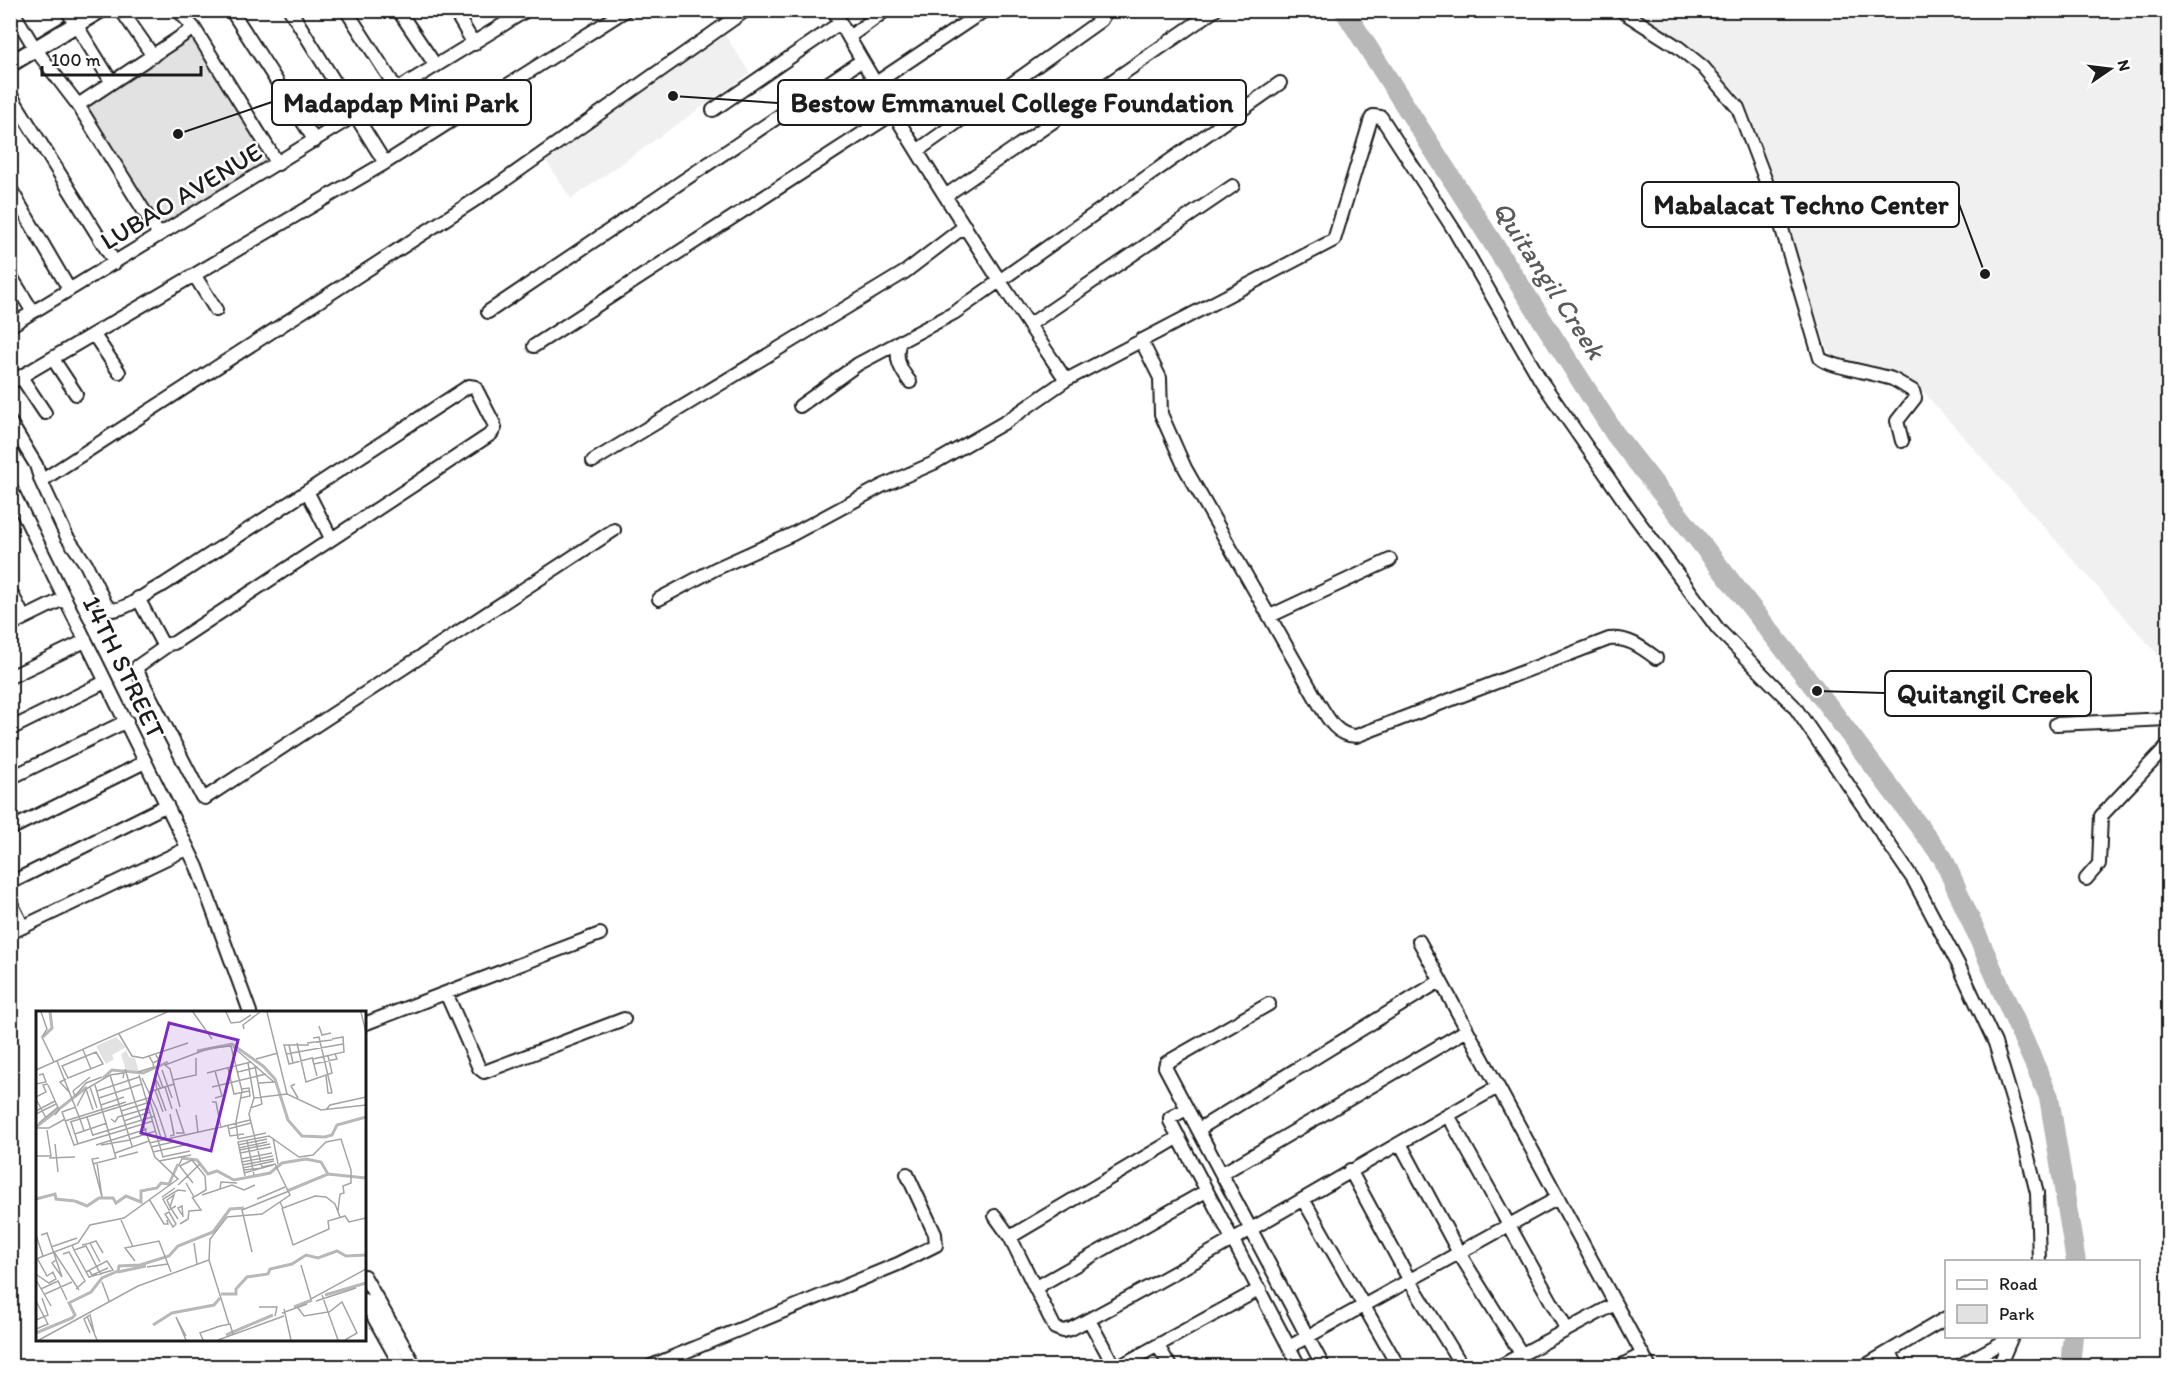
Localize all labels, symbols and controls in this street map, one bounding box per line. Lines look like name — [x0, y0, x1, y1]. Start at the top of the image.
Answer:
scale bar — [42, 39, 201, 77]
north arrow — [2080, 39, 2140, 99]
text: 100 m — [51, 49, 101, 71]
text: N — [2114, 58, 2135, 73]
callout: Madapdap Mini Park — [272, 80, 531, 125]
callout: Bestow Emmanuel College Foundation — [778, 80, 1246, 125]
text: Madapdap Mini Park — [283, 86, 520, 119]
text: Bestow Emmanuel College Foundation — [791, 86, 1234, 119]
street label: LUBAO AVENUE — [94, 135, 268, 257]
callout: Mabalacat Techno Center — [1642, 182, 1959, 227]
text: Mabalacat Techno Center — [1653, 188, 1950, 221]
water label: Quitangil Creek — [1486, 195, 1614, 367]
street label: 14TH STREET — [76, 590, 173, 744]
callout: Quitangil Creek — [1885, 671, 2091, 716]
text: Quitangil Creek — [1897, 677, 2080, 710]
inset map — [36, 1011, 366, 1341]
legend — [1945, 1260, 2140, 1338]
text: Road — [1999, 1273, 2038, 1295]
text: Park — [1999, 1303, 2034, 1325]

